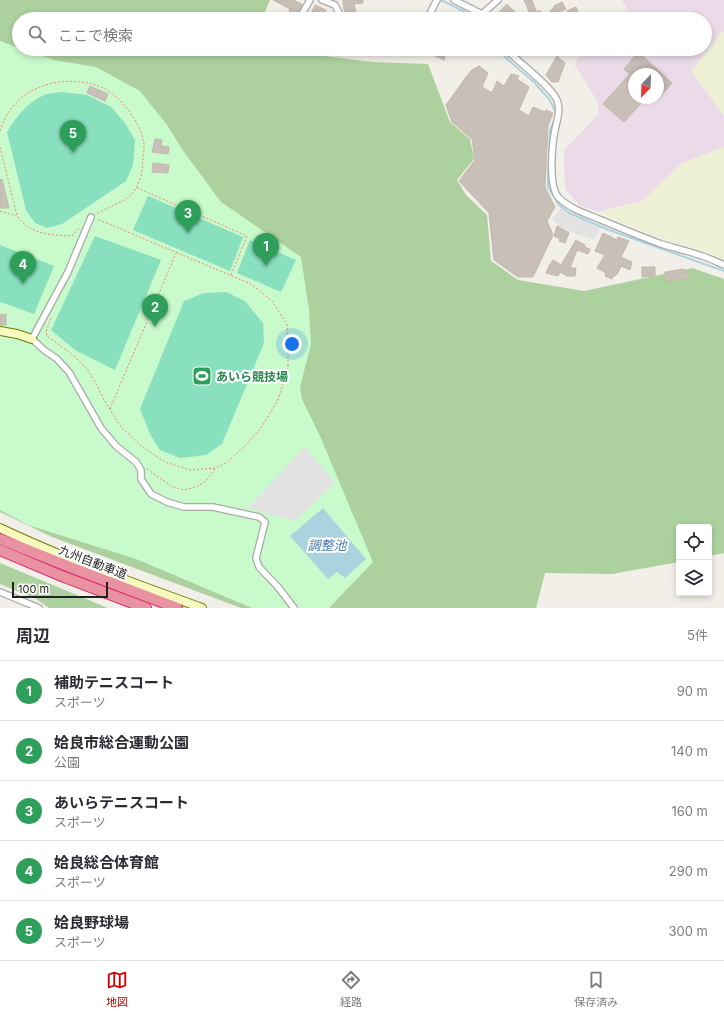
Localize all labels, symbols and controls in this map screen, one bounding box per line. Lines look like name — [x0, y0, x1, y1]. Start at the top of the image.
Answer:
search box — [12, 12, 712, 56]
icon: search — [26, 23, 48, 45]
text: ここで検索 — [58, 26, 133, 45]
north arrow — [628, 68, 664, 104]
pin: 5 — [60, 120, 86, 153]
pin: 3 — [175, 200, 201, 233]
pin: 1 — [253, 233, 279, 266]
pin: 4 — [10, 251, 36, 284]
pin: 2 — [142, 294, 168, 327]
your location — [282, 334, 302, 354]
sports icon: あいら競技場 — [191, 365, 213, 387]
place label: あいら競技場 — [216, 369, 288, 384]
map controls — [676, 524, 712, 596]
button: locate — [676, 524, 712, 560]
water label: 調整池 — [307, 537, 348, 553]
street label: 九州自動車道 — [57, 542, 129, 582]
button: layers — [676, 560, 712, 596]
scale bar — [12, 580, 108, 599]
text: 100 m — [18, 582, 49, 596]
text: 周辺 — [16, 626, 50, 646]
text: 5件 — [687, 627, 708, 643]
text: 補助テニスコート — [54, 673, 174, 692]
text: 1 — [26, 683, 32, 699]
text: 90 m — [677, 683, 708, 699]
text: スポーツ — [54, 694, 106, 710]
text: 姶良市総合運動公園 — [54, 733, 189, 752]
text: 2 — [25, 743, 33, 759]
text: 140 m — [671, 743, 708, 759]
text: 公園 — [54, 754, 80, 770]
text: あいらテニスコート — [54, 793, 189, 812]
text: 3 — [25, 803, 33, 819]
text: 160 m — [671, 803, 708, 819]
text: スポーツ — [54, 814, 106, 830]
text: 姶良総合体育館 — [54, 853, 159, 872]
text: 4 — [25, 863, 33, 879]
text: 290 m — [669, 863, 708, 879]
text: スポーツ — [54, 874, 106, 890]
text: 姶良野球場 — [54, 913, 129, 932]
text: 5 — [25, 923, 33, 939]
text: 300 m — [669, 923, 708, 939]
text: スポーツ — [54, 934, 106, 950]
tab: 地図 — [106, 969, 128, 1009]
tab: 経路 — [340, 969, 362, 1009]
tab: 保存済み — [574, 969, 618, 1009]

